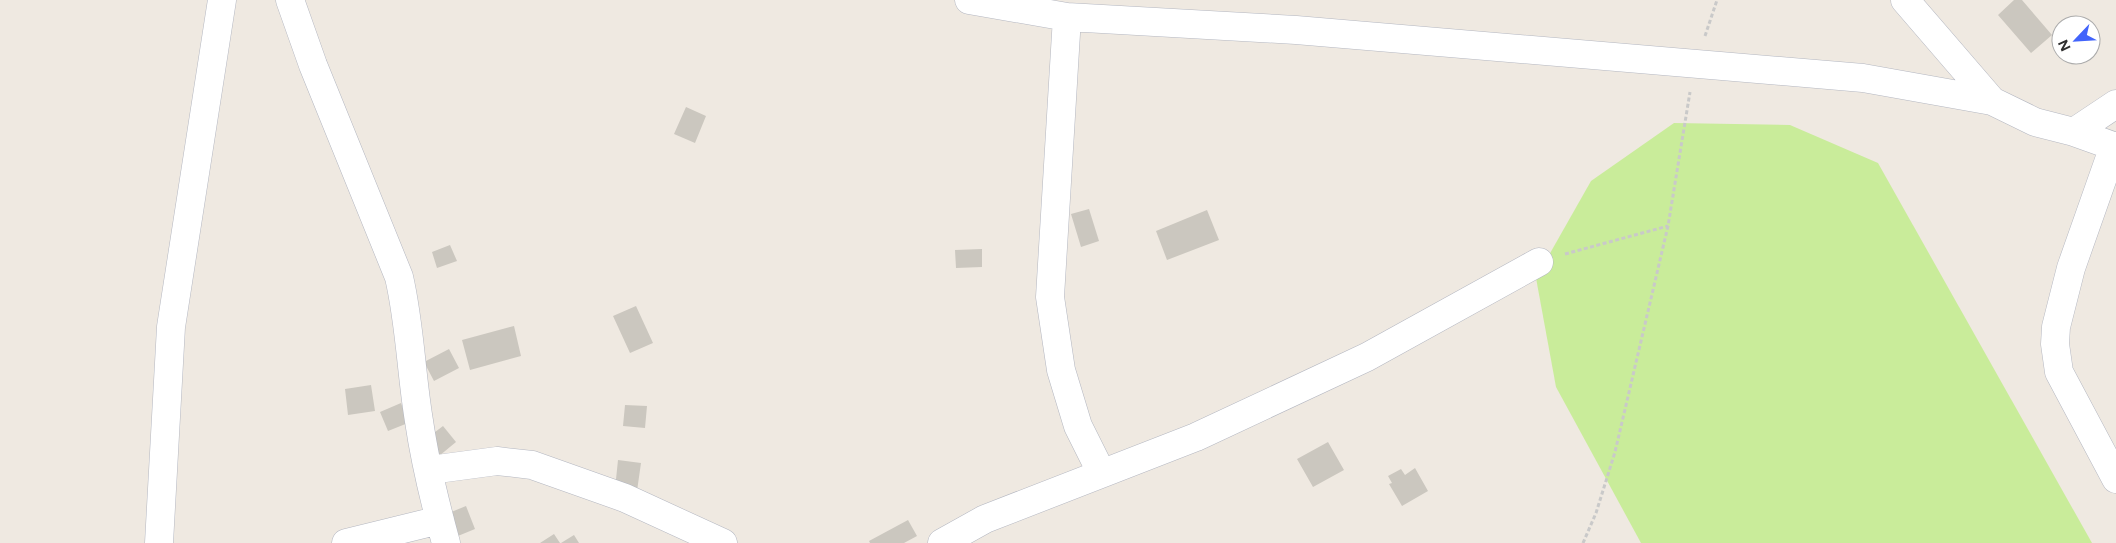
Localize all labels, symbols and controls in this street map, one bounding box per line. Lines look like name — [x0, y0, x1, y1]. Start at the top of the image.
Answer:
north arrow — [2051, 15, 2101, 65]
text: N — [2055, 37, 2075, 54]

